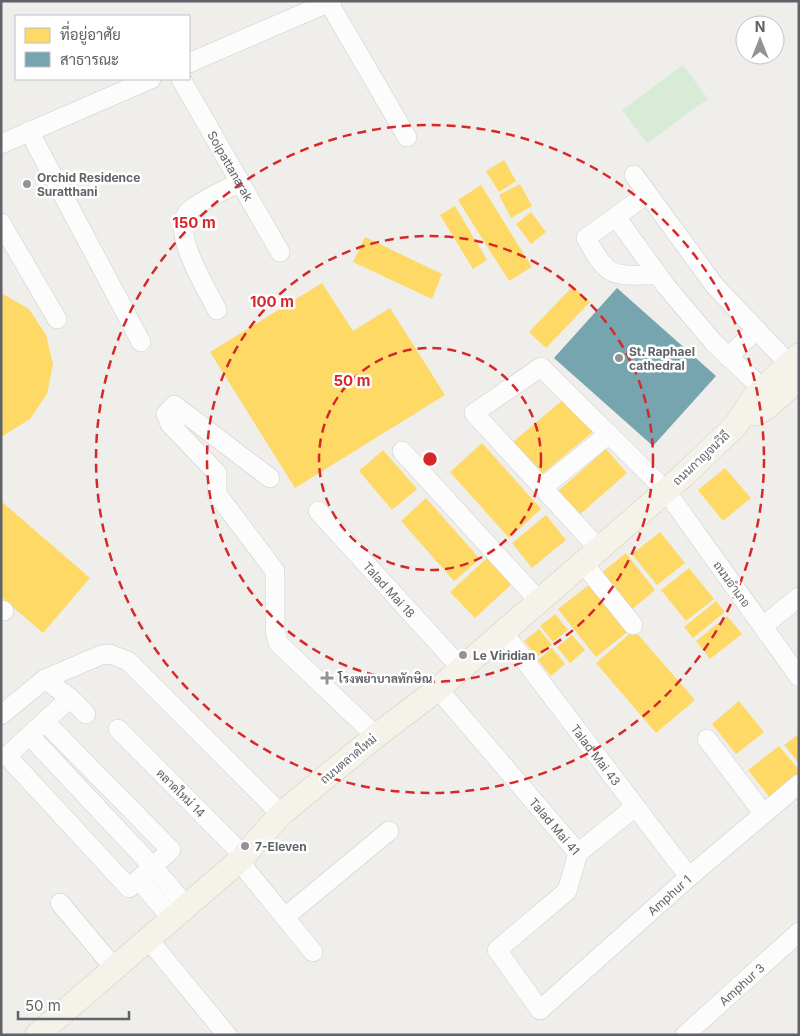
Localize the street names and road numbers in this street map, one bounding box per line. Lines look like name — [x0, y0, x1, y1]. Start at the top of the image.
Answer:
street label: Soipattanarak — [205, 128, 257, 204]
street label: ถนนกาญจนวิถี — [669, 428, 733, 488]
street label: Talad Mai 18 — [360, 558, 419, 620]
street label: ถนนอำเภอ — [710, 558, 754, 610]
street label: Talad Mai 43 — [568, 721, 624, 788]
street label: ถนนตลาดใหม่ — [317, 731, 379, 787]
street label: ตลาดใหม่ 14 — [154, 766, 209, 821]
street label: Talad Mai 41 — [526, 794, 583, 858]
street label: Amphur 1 — [644, 871, 694, 918]
street label: Amphur 3 — [716, 960, 767, 1008]

